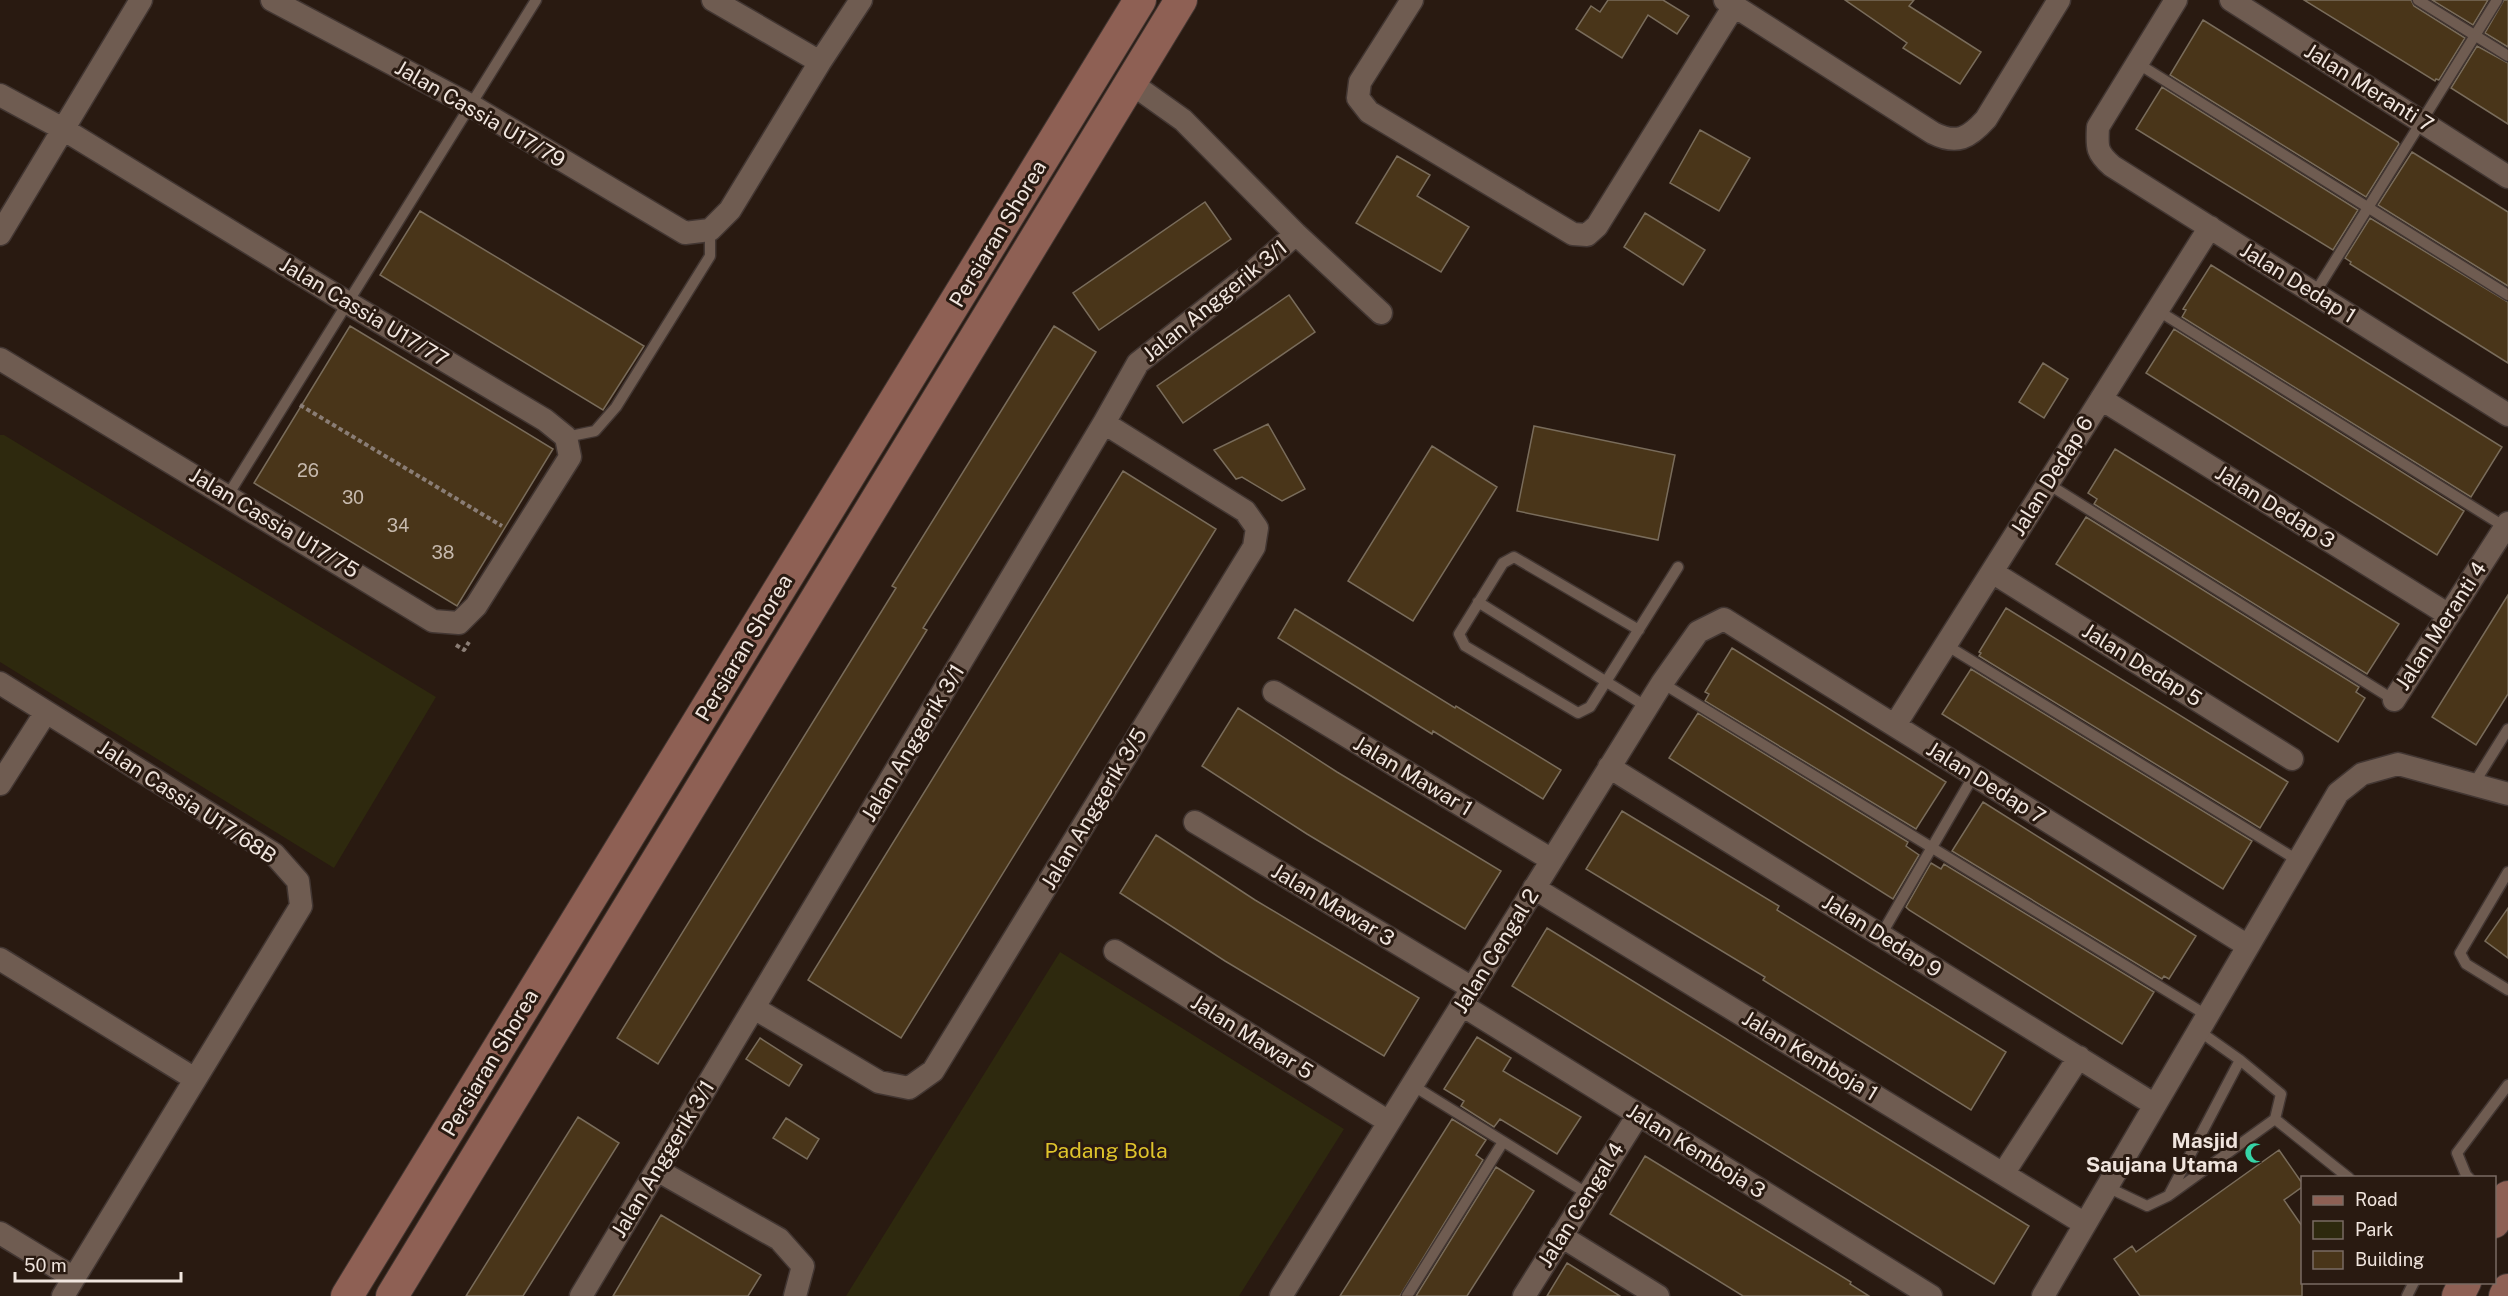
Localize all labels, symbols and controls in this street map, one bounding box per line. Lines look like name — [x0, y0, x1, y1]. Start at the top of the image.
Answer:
street label: Jalan Meranti 7 — [2300, 38, 2438, 137]
street label: Jalan Cassia U17/79 — [391, 55, 570, 172]
street label: Persiaran Shorea — [944, 156, 1051, 312]
street label: Jalan Anggerik 3/1 — [1137, 235, 1292, 367]
street label: Jalan Dedap 1 — [2236, 237, 2361, 328]
street label: Jalan Cassia U17/77 — [275, 251, 453, 372]
street label: Jalan Dedap 6 — [2005, 411, 2098, 540]
house number: 26 — [297, 460, 319, 481]
street label: Jalan Dedap 3 — [2211, 460, 2340, 553]
street label: Jalan Cassia U17/75 — [185, 462, 363, 583]
house number: 30 — [342, 487, 364, 508]
house number: 34 — [387, 515, 409, 536]
house number: 38 — [432, 542, 454, 563]
street label: Jalan Meranti 4 — [2390, 557, 2491, 695]
street label: Persiaran Shorea — [690, 570, 797, 726]
street label: Jalan Dedap 5 — [2078, 618, 2207, 711]
street label: Jalan Anggerik 3/1 — [856, 660, 969, 826]
street label: Jalan Anggerik 3/5 — [1036, 724, 1152, 894]
street label: Jalan Mawar 1 — [1349, 730, 1477, 821]
street label: Jalan Cassia U17/68B — [93, 735, 281, 869]
street label: Jalan Dedap 7 — [1922, 736, 2050, 829]
street label: Jalan Mawar 3 — [1267, 858, 1399, 951]
street label: Jalan Cengal 2 — [1447, 884, 1544, 1017]
street label: Jalan Dedap 9 — [1818, 889, 1947, 982]
street label: Persiaran Shorea — [436, 985, 543, 1141]
street label: Jalan Mawar 5 — [1187, 989, 1318, 1084]
street label: Jalan Kemboja 1 — [1738, 1005, 1883, 1106]
street label: Jalan Anggerik 3/1 — [606, 1076, 719, 1242]
street label: Jalan Kemboja 3 — [1622, 1098, 1770, 1203]
place label: Masjid Saujana Utama — [2086, 1128, 2238, 1177]
park label: Padang Bola — [1044, 1138, 1168, 1163]
street label: Jalan Cengal 4 — [1532, 1138, 1629, 1272]
mosque icon: Masjid Saujana Utama — [2243, 1141, 2267, 1165]
legend — [2301, 1176, 2496, 1284]
text: Road — [2355, 1189, 2398, 1210]
text: Park — [2355, 1219, 2393, 1240]
scale bar — [15, 1245, 182, 1283]
text: Building — [2355, 1249, 2424, 1270]
text: 50 m — [24, 1255, 67, 1276]

